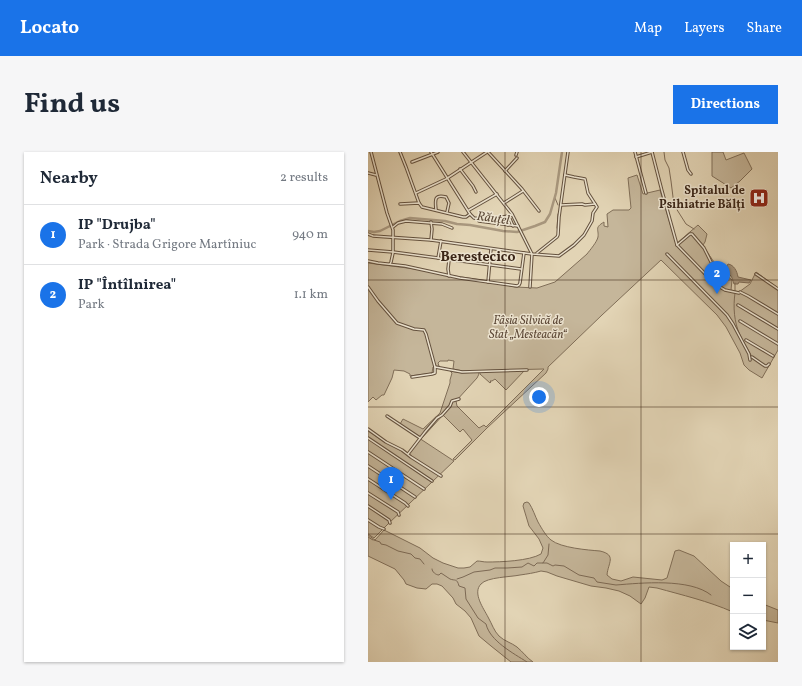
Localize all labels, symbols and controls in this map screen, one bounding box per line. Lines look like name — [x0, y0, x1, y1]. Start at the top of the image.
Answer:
text: Locato — [20, 15, 79, 41]
text: Map — [634, 19, 662, 38]
text: Layers — [684, 19, 724, 38]
text: Share — [746, 19, 782, 38]
text: Find us — [24, 85, 120, 124]
button: Directions — [673, 85, 778, 124]
text: Nearby — [40, 167, 98, 190]
text: 2 results — [280, 169, 328, 187]
place label: Spitalul de Psihiatrie Bălți — [659, 183, 745, 213]
hospital icon: Spitalul de Psihiatrie Bălți — [748, 187, 770, 209]
water label: Răuțel — [475, 208, 511, 230]
text: IP "Drujba" — [78, 215, 156, 236]
text: 1 — [50, 226, 56, 244]
text: 940 m — [292, 226, 328, 244]
text: Park · Strada Grigore Martîniuc — [78, 236, 256, 254]
district label: Berestecico — [441, 248, 515, 267]
pin: 2 — [704, 261, 730, 294]
text: IP "Întîlnirea" — [78, 275, 176, 296]
text: 2 — [50, 286, 56, 304]
text: 1.1 km — [294, 286, 328, 304]
text: Park — [78, 296, 105, 314]
park label: Fâșia Silvică de Stat „Mesteacăn“ — [489, 313, 567, 343]
your location — [529, 387, 549, 407]
pin: 1 — [378, 467, 404, 500]
map controls — [730, 542, 766, 650]
button: + — [730, 542, 766, 578]
button: − — [730, 578, 766, 614]
button: layers — [730, 614, 766, 650]

